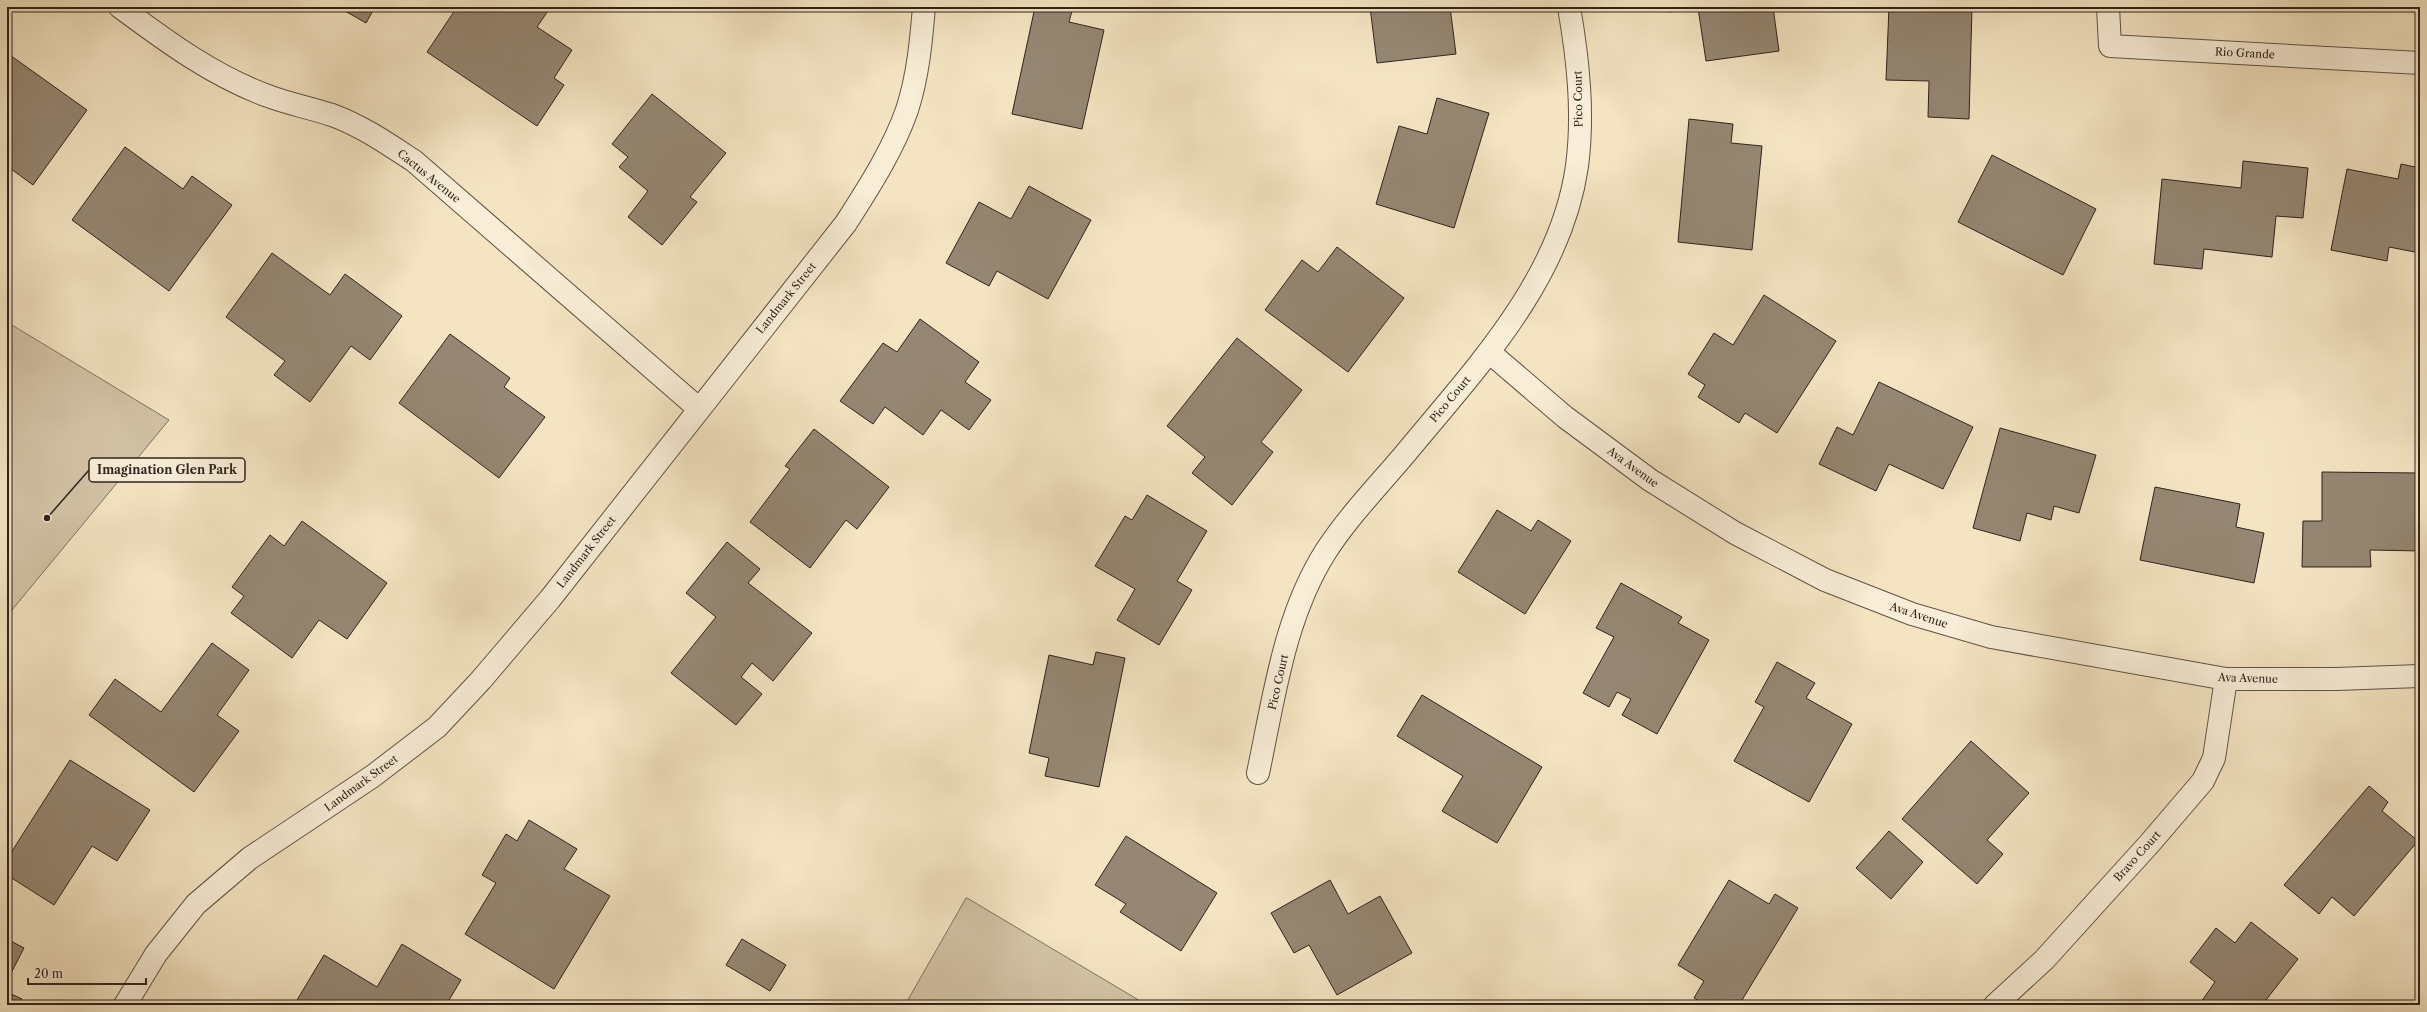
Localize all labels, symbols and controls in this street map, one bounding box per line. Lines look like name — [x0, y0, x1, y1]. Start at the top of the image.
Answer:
street label: Rio Grande — [2215, 44, 2275, 62]
street label: Pico Court — [1571, 70, 1585, 127]
street label: Cactus Avenue — [395, 146, 463, 206]
street label: Landmark Street — [753, 260, 819, 336]
street label: Pico Court — [1426, 373, 1474, 425]
street label: Ava Avenue — [1604, 443, 1662, 490]
callout: Imagination Glen Park — [89, 458, 245, 482]
text: Imagination Glen Park — [97, 462, 238, 477]
street label: Landmark Street — [554, 513, 619, 591]
street label: Ava Avenue — [1887, 599, 1950, 631]
street label: Pico Court — [1265, 653, 1291, 711]
street label: Ava Avenue — [2217, 670, 2278, 686]
street label: Landmark Street — [321, 752, 401, 814]
street label: Bravo Court — [2111, 828, 2164, 884]
scale bar — [28, 960, 146, 986]
text: 20 m — [34, 966, 63, 981]

